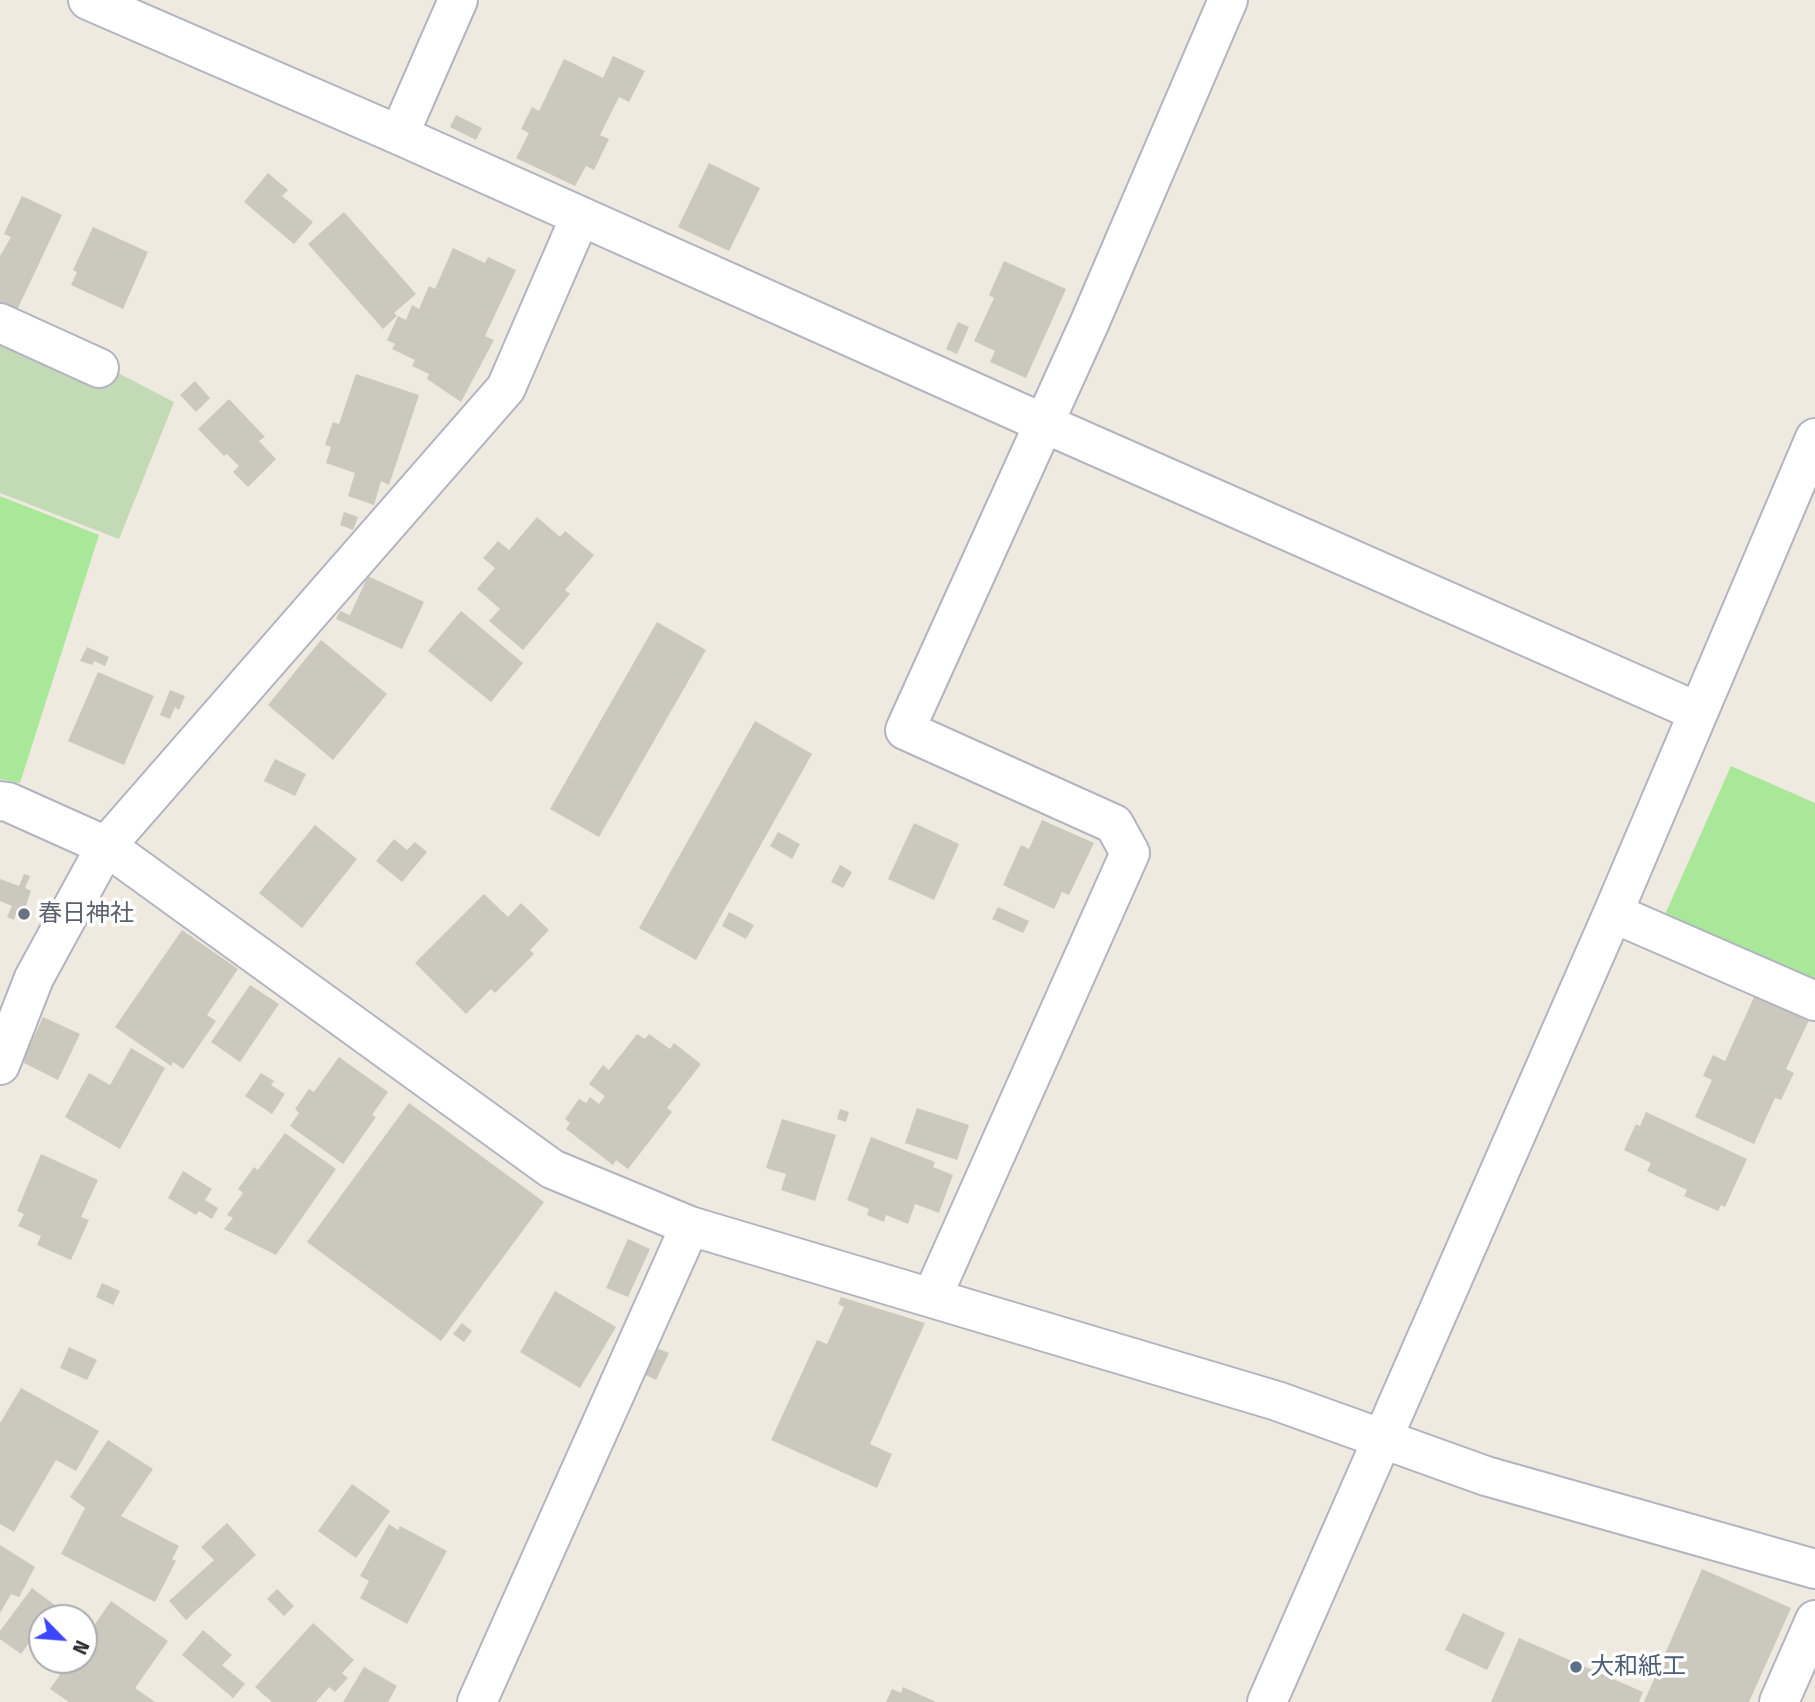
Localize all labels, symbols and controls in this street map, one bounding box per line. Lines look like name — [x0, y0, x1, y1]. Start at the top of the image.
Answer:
place label: 春日神社 — [38, 900, 134, 928]
marker: 春日神社 — [16, 906, 32, 922]
north arrow — [28, 1604, 98, 1674]
text: N — [68, 1637, 94, 1658]
place label: 大和紙工 — [1590, 1653, 1686, 1681]
marker: 大和紙工 — [1568, 1659, 1584, 1675]

